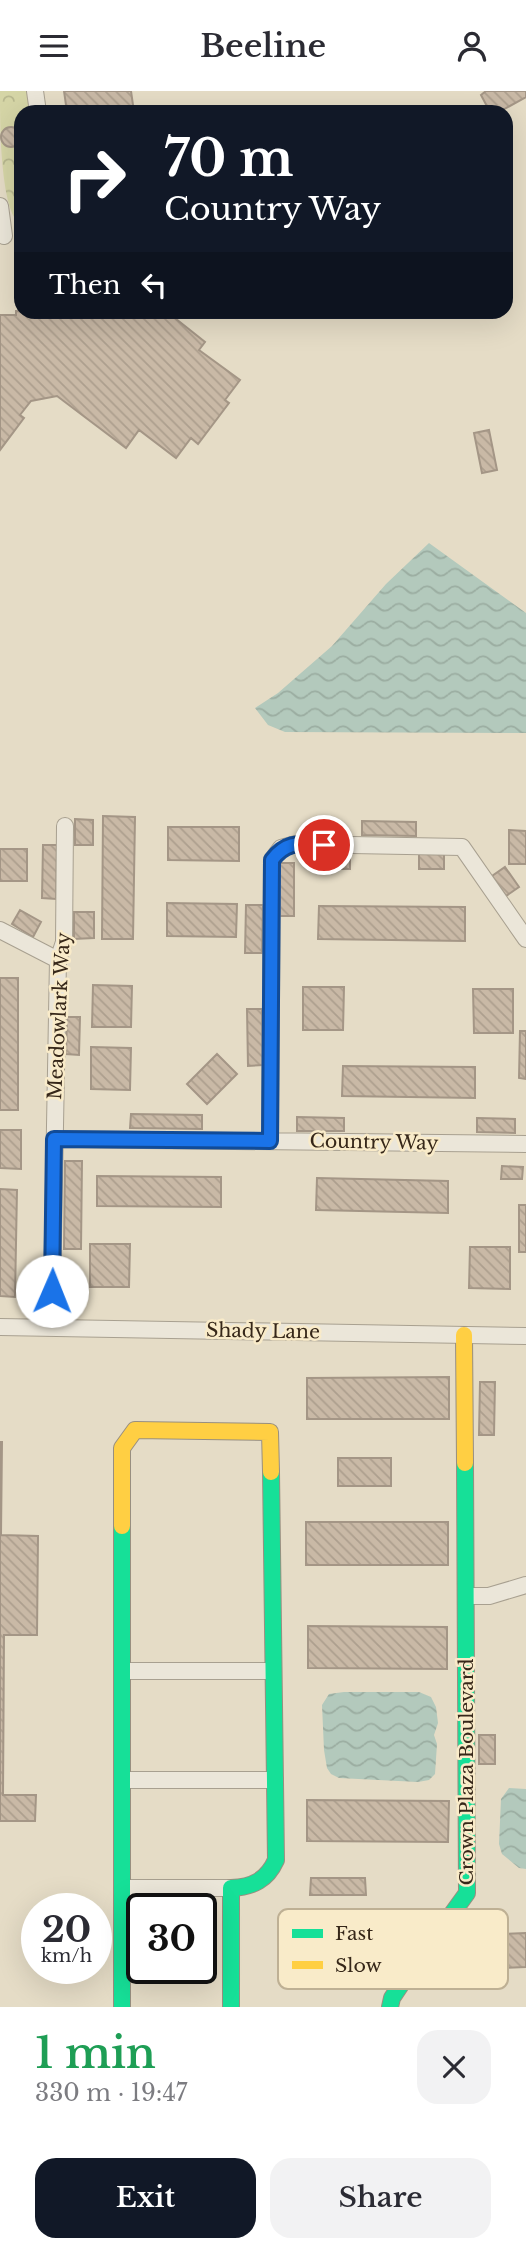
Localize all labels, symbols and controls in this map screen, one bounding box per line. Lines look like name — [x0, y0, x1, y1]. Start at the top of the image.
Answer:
text: Beeline — [200, 26, 326, 66]
icon: menu — [35, 27, 73, 65]
icon: person — [453, 27, 491, 65]
text: 70 m — [164, 128, 294, 189]
icon: right — [49, 133, 140, 224]
text: Country Way — [164, 189, 381, 229]
icon: left — [135, 266, 173, 304]
text: Then — [49, 269, 121, 301]
pin — [294, 815, 354, 875]
icon: arrive — [305, 826, 343, 864]
street label: Meadowlark Way — [43, 932, 75, 1100]
street label: Country Way — [309, 1129, 439, 1155]
position arrow — [15, 1254, 89, 1328]
street label: Shady Lane — [206, 1319, 320, 1343]
street label: Crown Plaza Boulevard — [455, 1658, 478, 1886]
speed limit sign: 30 — [126, 1893, 217, 1984]
text: 20 — [42, 1908, 91, 1951]
legend — [278, 1909, 508, 1989]
text: Fast — [335, 1922, 374, 1945]
text: km/h — [41, 1945, 92, 1967]
text: Slow — [335, 1954, 382, 1977]
text: 1 min — [35, 2027, 156, 2079]
button: close — [417, 2030, 491, 2104]
text: 330 m · 19:47 — [35, 2079, 187, 2107]
button: Exit — [35, 2158, 256, 2238]
button: Share — [270, 2158, 491, 2238]

